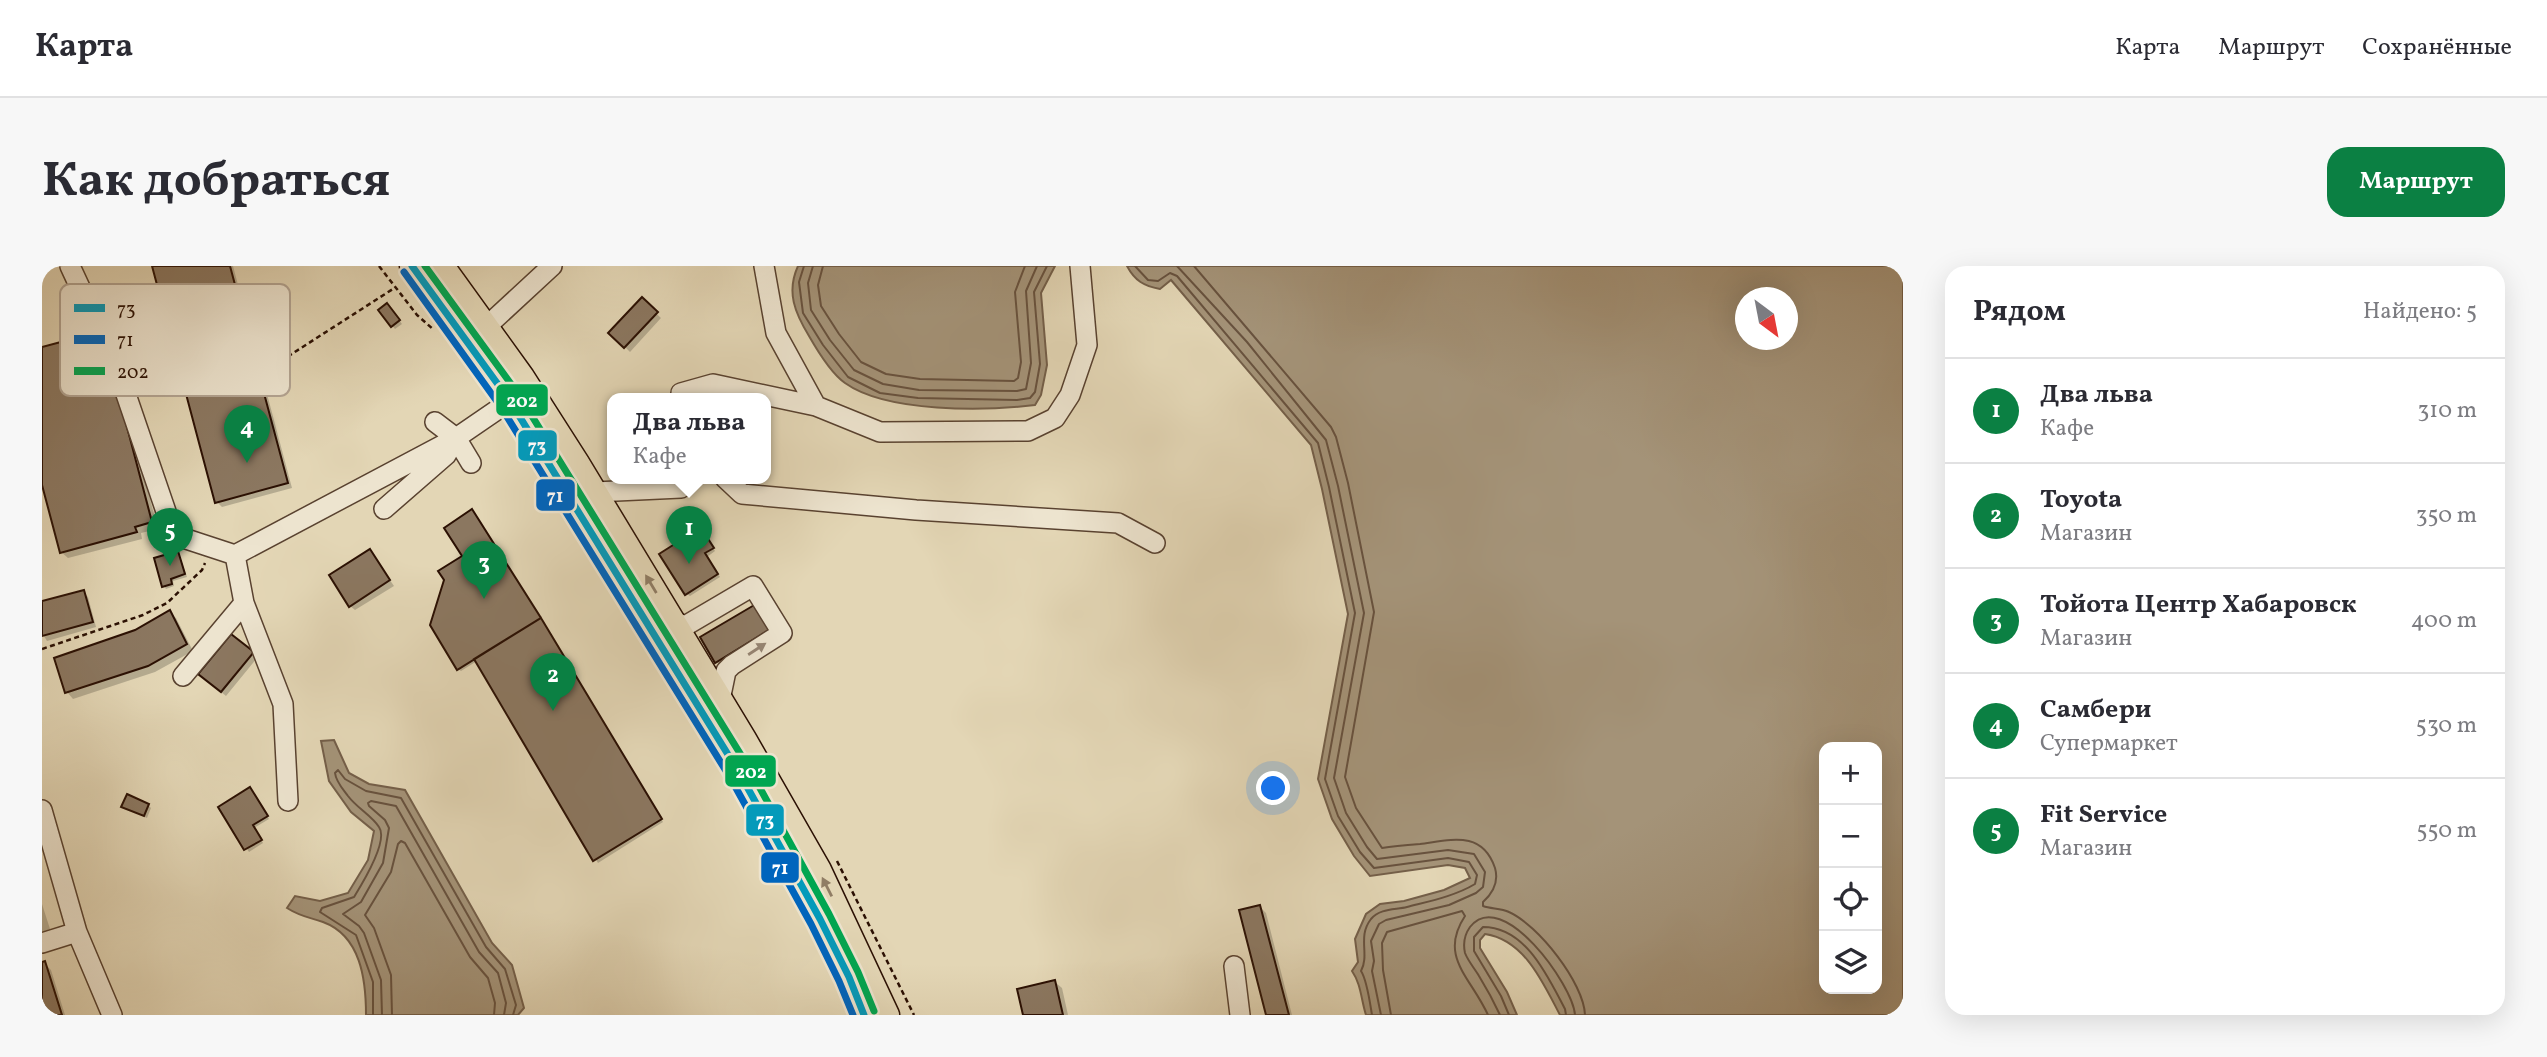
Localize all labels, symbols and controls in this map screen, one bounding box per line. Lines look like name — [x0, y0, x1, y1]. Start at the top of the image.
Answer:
text: Карта — [35, 25, 133, 71]
text: Карта — [2115, 31, 2180, 65]
text: Маршрут — [2218, 31, 2324, 65]
text: Сохранённые — [2362, 31, 2512, 65]
button: Маршрут — [2327, 147, 2505, 217]
text: Как добраться — [42, 148, 390, 217]
legend — [60, 284, 290, 396]
north arrow — [1735, 287, 1798, 350]
text: Рядом — [1973, 291, 2066, 333]
text: Найдено: 5 — [2363, 296, 2477, 328]
text: 73 — [117, 297, 135, 323]
text: 71 — [117, 328, 134, 354]
text: 202 — [117, 360, 149, 386]
text: Два льва — [2040, 377, 2153, 413]
line badge: 202 — [495, 383, 549, 417]
text: 202 — [506, 389, 538, 415]
popup — [607, 393, 771, 484]
text: 1 — [1991, 395, 2001, 427]
text: 310 m — [2417, 395, 2477, 427]
pin: 4 — [224, 405, 270, 463]
text: Два льва — [633, 405, 745, 441]
text: Кафе — [2040, 413, 2094, 445]
line badge: 73 — [517, 429, 558, 462]
text: 73 — [528, 434, 546, 460]
text: Кафе — [633, 441, 687, 473]
line badge: 71 — [535, 478, 576, 512]
text: Toyota — [2040, 482, 2122, 518]
text: 71 — [547, 484, 563, 510]
text: 2 — [1990, 500, 2002, 532]
text: 350 m — [2416, 500, 2477, 532]
pin: 1 — [666, 506, 712, 564]
pin: 5 — [147, 508, 193, 566]
text: Магазин — [2040, 518, 2132, 550]
pin: 3 — [461, 541, 507, 599]
one-way arrow — [645, 575, 658, 594]
text: Тойота Центр Хабаровск — [2040, 587, 2357, 623]
text: 3 — [1990, 605, 2002, 637]
text: 400 m — [2411, 605, 2477, 637]
text: Магазин — [2040, 623, 2132, 655]
one-way arrow — [748, 643, 767, 656]
pin: 2 — [530, 653, 576, 711]
text: Самбери — [2040, 692, 2151, 728]
text: 4 — [1989, 710, 2003, 742]
text: 530 m — [2416, 710, 2477, 742]
text: Супермаркет — [2040, 728, 2178, 760]
map controls — [1819, 742, 1882, 994]
button: + — [1819, 742, 1882, 805]
line badge: 202 — [724, 754, 777, 788]
text: 202 — [735, 760, 767, 786]
your location — [1256, 771, 1290, 805]
text: Fit Service — [2040, 797, 2167, 833]
line badge: 73 — [745, 803, 785, 837]
button: − — [1819, 805, 1882, 868]
text: 73 — [756, 808, 774, 834]
text: 5 — [1990, 815, 2002, 847]
text: 550 m — [2417, 815, 2477, 847]
text: Магазин — [2040, 833, 2132, 865]
line badge: 71 — [760, 851, 800, 884]
text: 71 — [772, 856, 788, 882]
button: locate — [1819, 868, 1882, 931]
one-way arrow — [822, 876, 834, 896]
button: layers — [1819, 931, 1882, 994]

